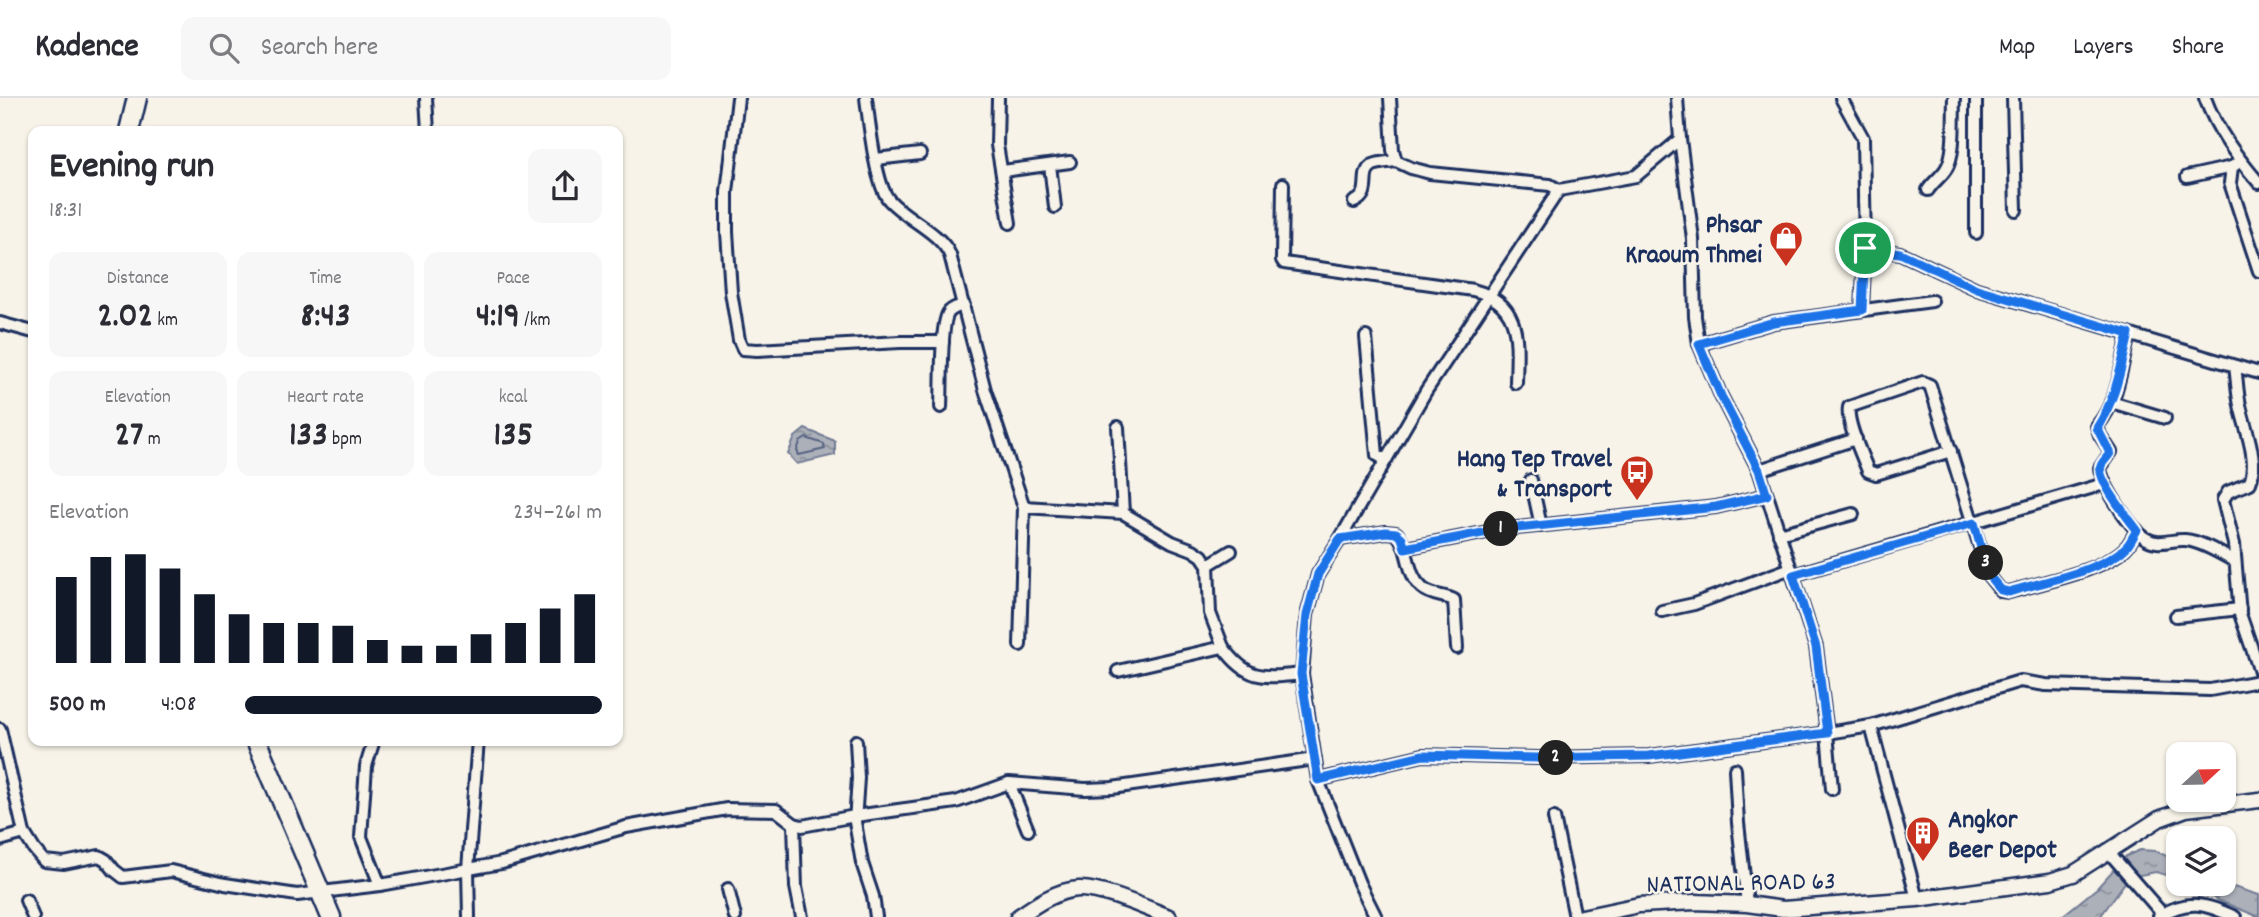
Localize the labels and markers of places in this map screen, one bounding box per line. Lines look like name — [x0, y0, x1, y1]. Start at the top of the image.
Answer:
place label: Phsar Kraoum Thmei — [1625, 208, 1762, 275]
pin — [1835, 218, 1895, 278]
shop icon: Phsar Kraoum Thmei — [1767, 219, 1805, 268]
place label: Hang Tep Travel & Transport — [1457, 442, 1613, 509]
bus stop icon: Hang Tep Travel & Transport — [1618, 453, 1656, 502]
pin: 1 — [1484, 512, 1518, 546]
pin: 3 — [1968, 546, 2004, 580]
pin: 2 — [1538, 740, 1574, 776]
place label: Angkor Beer Depot — [1948, 803, 2057, 870]
building icon: Angkor Beer Depot — [1904, 814, 1942, 863]

